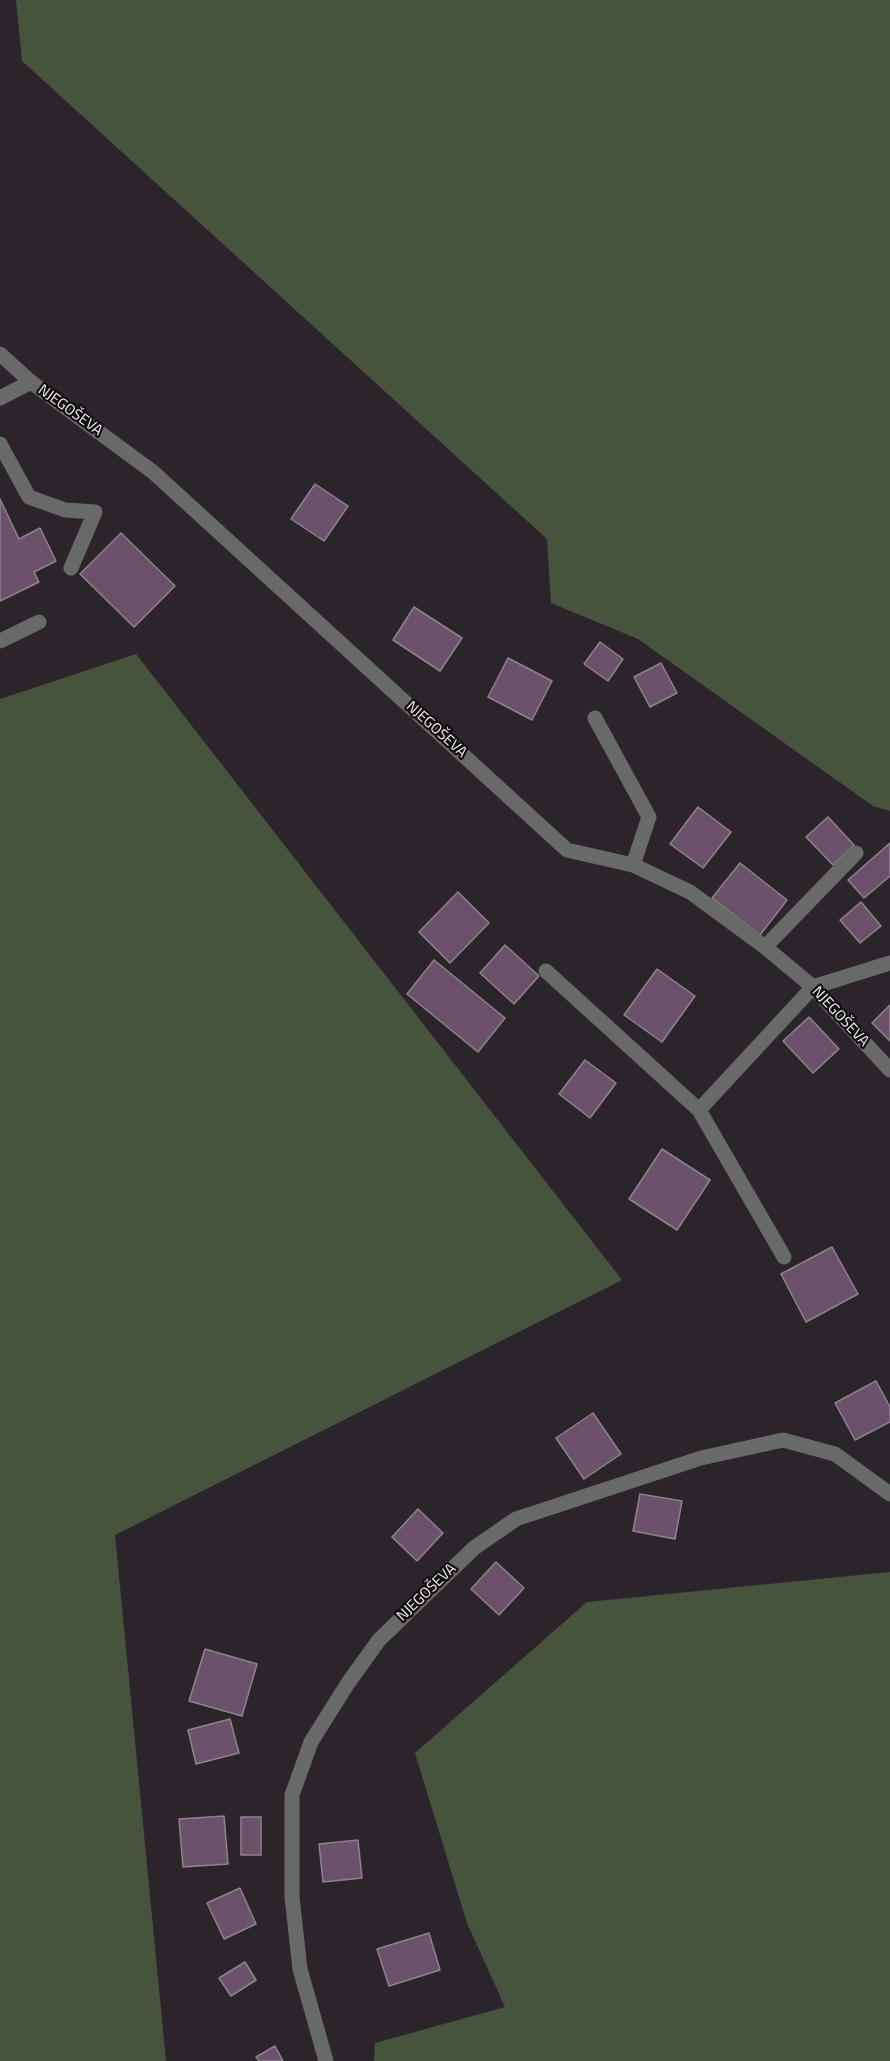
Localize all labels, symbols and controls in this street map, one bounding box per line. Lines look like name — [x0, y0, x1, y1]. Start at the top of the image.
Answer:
street label: NJEGOŠEVA — [34, 382, 106, 440]
street label: NJEGOŠEVA — [402, 698, 470, 762]
street label: NJEGOŠEVA — [808, 983, 872, 1051]
street label: NJEGOŠEVA — [394, 1560, 460, 1626]

